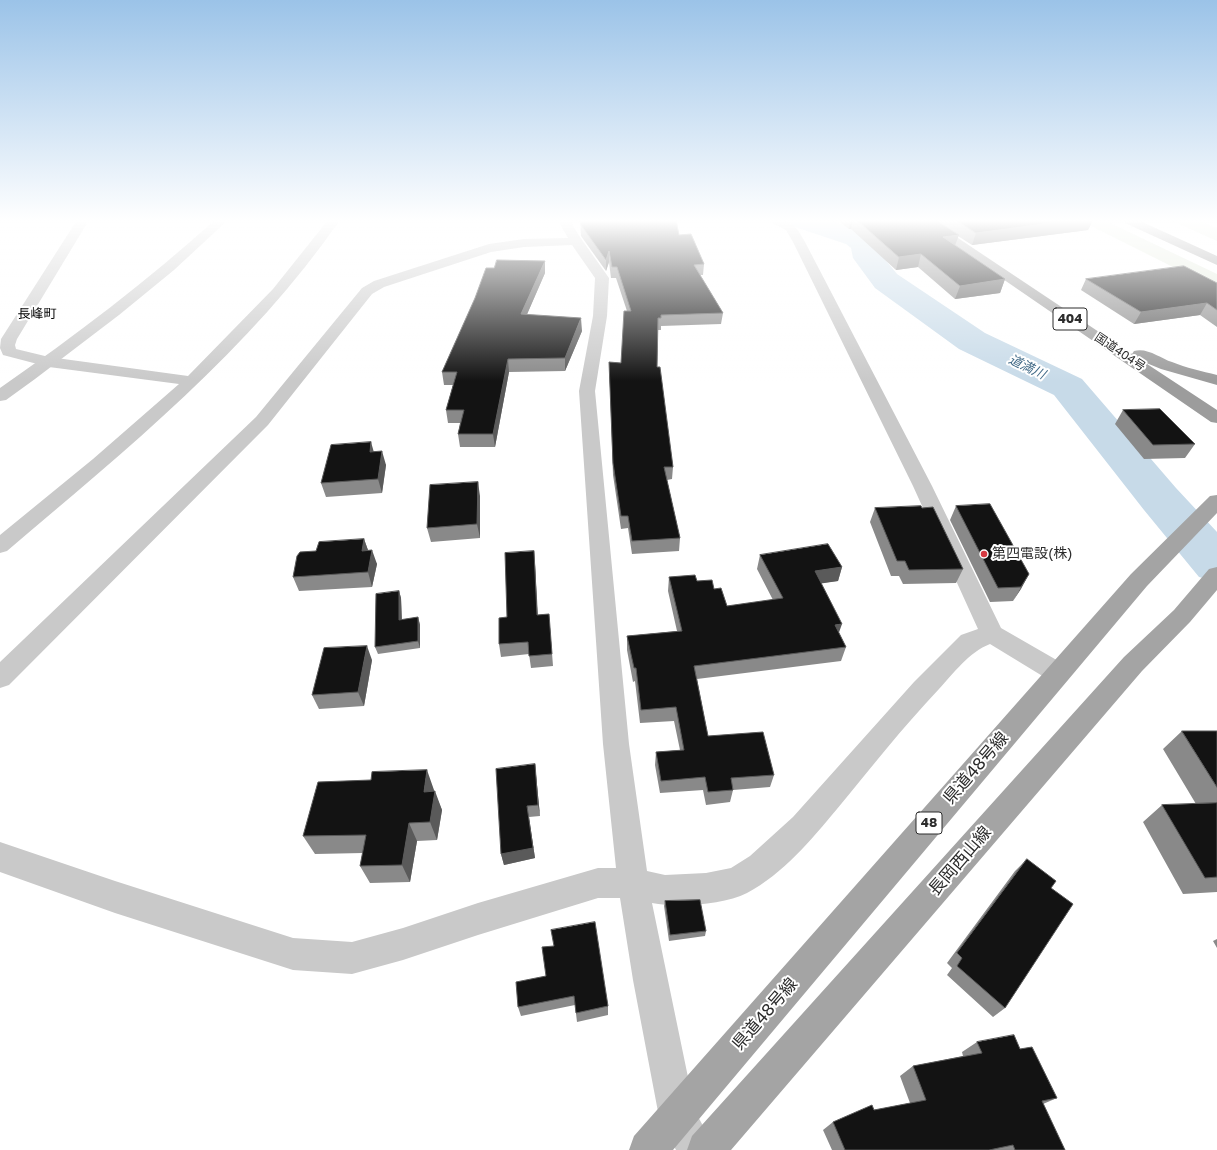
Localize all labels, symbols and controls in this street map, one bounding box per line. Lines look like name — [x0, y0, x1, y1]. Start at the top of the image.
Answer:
district label: 長峰町 — [18, 306, 56, 322]
road number: 404 — [1053, 308, 1087, 330]
street label: 国道404号 — [1092, 330, 1148, 374]
water label: 道満川 — [1006, 351, 1048, 383]
place label: 第四電設(株) — [992, 546, 1073, 562]
marker: 第四電設(株) — [979, 549, 989, 559]
street label: 県道48号線 — [939, 728, 1013, 808]
road number: 48 — [916, 812, 942, 834]
street label: 長岡西山線 — [924, 822, 996, 900]
street label: 県道48号線 — [728, 974, 802, 1054]

